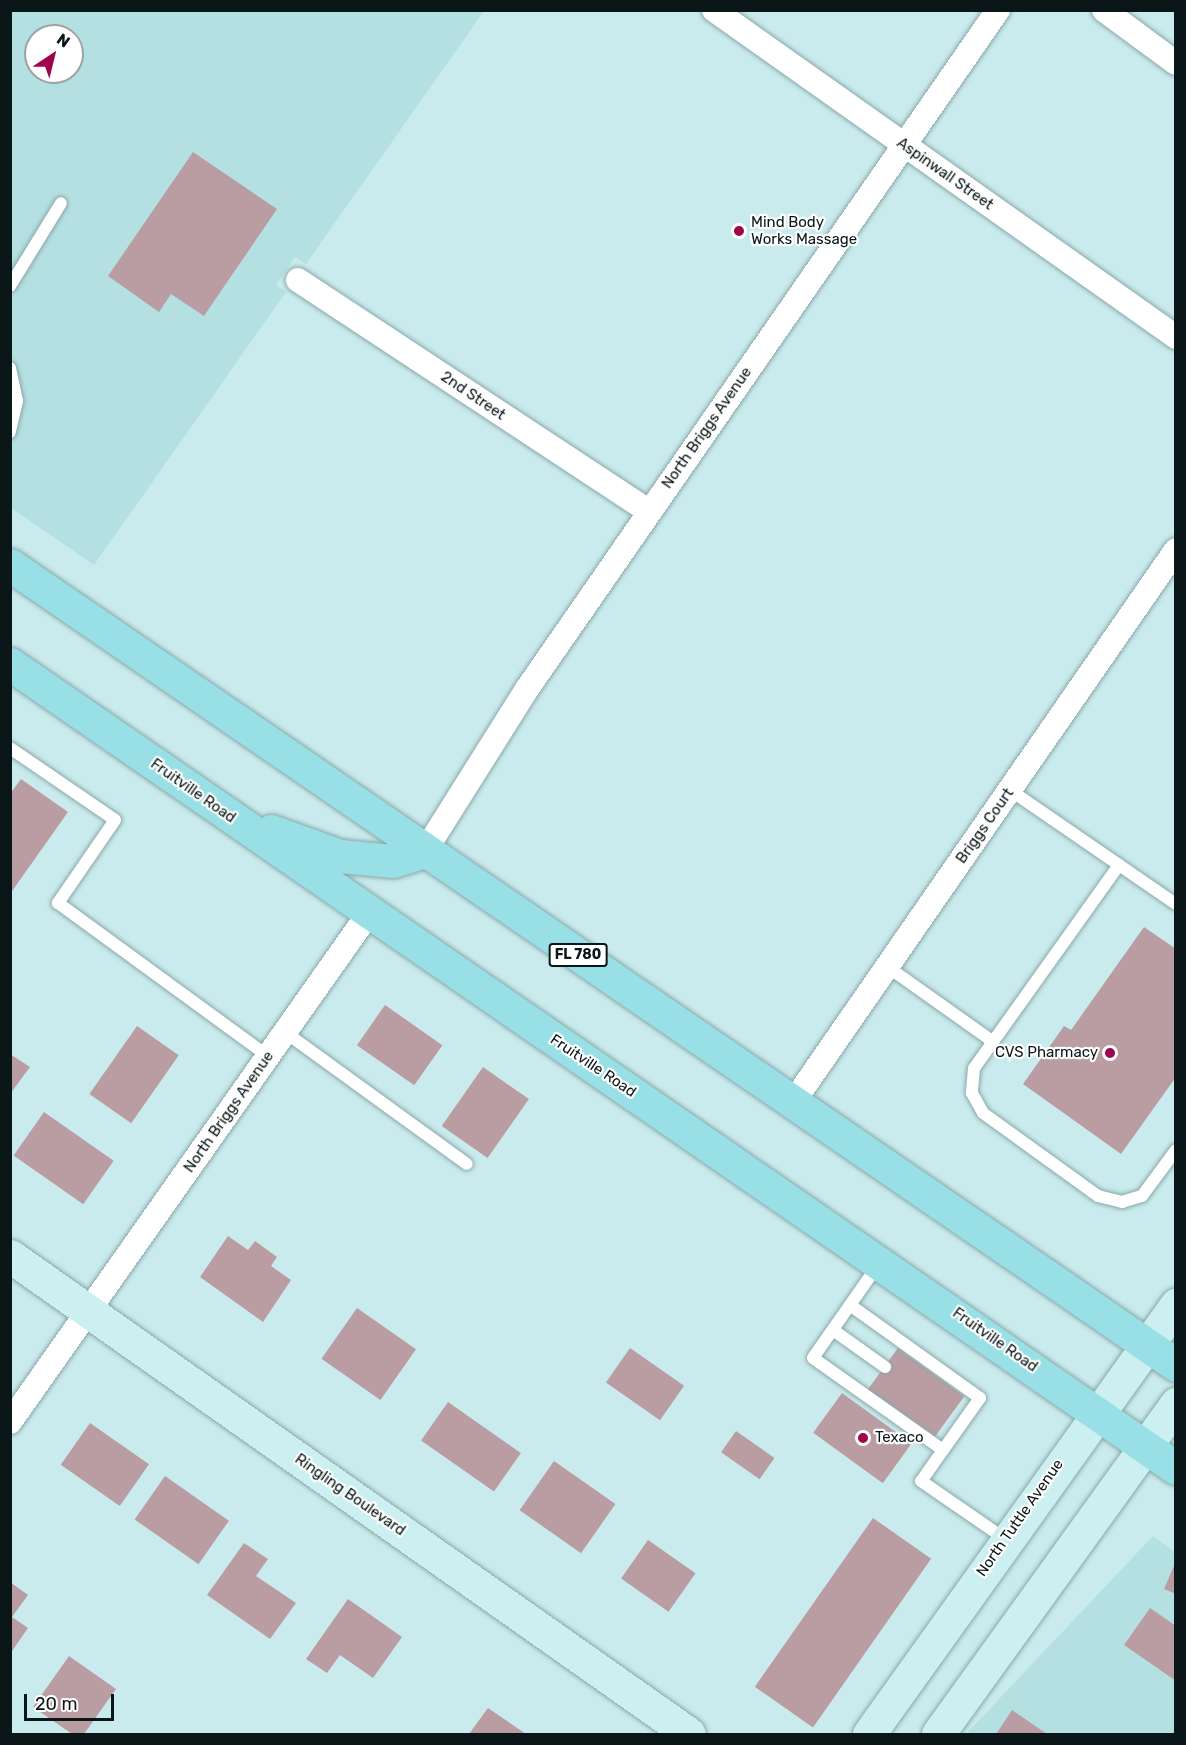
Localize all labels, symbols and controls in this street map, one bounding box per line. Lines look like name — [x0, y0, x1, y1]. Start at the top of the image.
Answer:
north arrow — [24, 24, 84, 84]
text: N — [53, 29, 74, 52]
street label: Aspinwall Street — [893, 134, 997, 214]
place label: Mind Body Works Massage — [751, 213, 857, 248]
marker: Mind Body Works Massage — [732, 224, 746, 238]
street label: North Briggs Avenue — [658, 364, 756, 492]
street label: 2nd Street — [437, 368, 509, 424]
street label: Fruitville Road — [147, 755, 239, 827]
street label: Briggs Court — [952, 785, 1018, 867]
road number: FL 780 — [548, 944, 608, 966]
street label: Fruitville Road — [547, 1031, 639, 1101]
place label: CVS Pharmacy — [995, 1044, 1098, 1062]
marker: CVS Pharmacy — [1103, 1046, 1117, 1060]
street label: North Briggs Avenue — [180, 1048, 278, 1176]
street label: Fruitville Road — [949, 1304, 1041, 1376]
place label: Texaco — [875, 1429, 924, 1447]
marker: Texaco — [856, 1431, 870, 1445]
street label: Ringling Boulevard — [291, 1450, 409, 1540]
street label: North Tuttle Avenue — [973, 1456, 1067, 1580]
scale bar — [27, 1682, 117, 1720]
text: 20 m — [35, 1693, 77, 1715]

